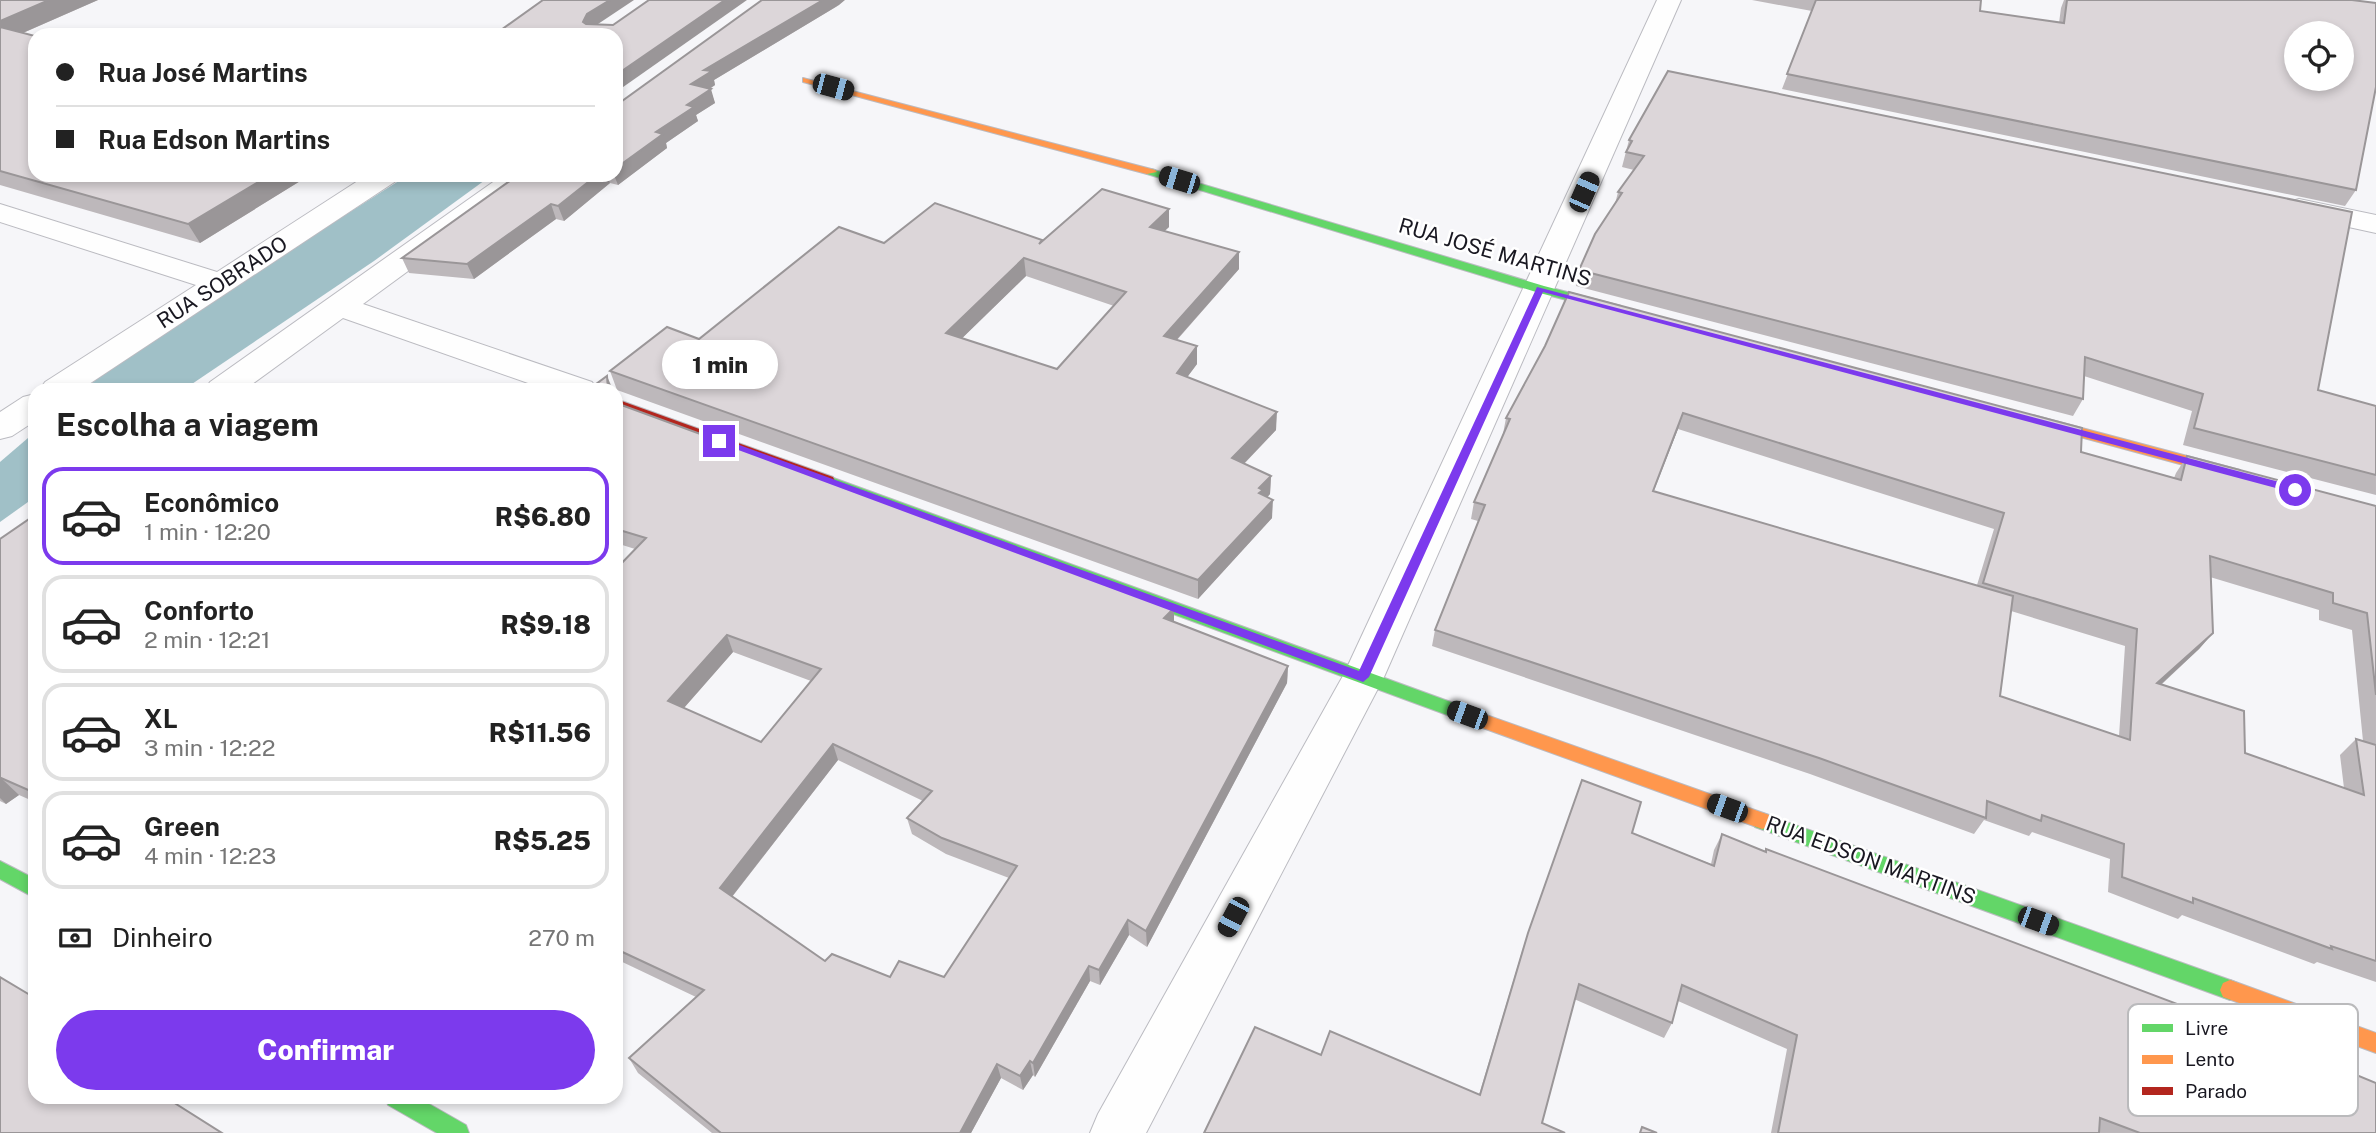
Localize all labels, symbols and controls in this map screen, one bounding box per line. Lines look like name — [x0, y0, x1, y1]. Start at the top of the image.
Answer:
map controls — [2284, 21, 2354, 91]
button: locate — [2284, 21, 2354, 91]
text: Rua José Martins — [98, 57, 308, 88]
car — [810, 71, 857, 103]
text: Rua Edson Martins — [98, 124, 330, 155]
car — [1156, 164, 1203, 196]
car — [1566, 169, 1603, 215]
street label: RUA JOSÉ MARTINS — [1396, 213, 1594, 291]
street label: RUA SOBRADO — [152, 231, 292, 333]
callout: 1 min — [661, 340, 777, 388]
text: 1 min — [692, 351, 748, 378]
text: Escolha a viagem — [56, 406, 319, 443]
route end — [703, 425, 735, 457]
route start — [2279, 474, 2311, 506]
icon: car — [60, 485, 123, 548]
text: Econômico — [144, 487, 279, 518]
text: R$6.80 — [495, 501, 591, 532]
text: 1 min · 12:20 — [144, 518, 271, 545]
icon: car — [60, 593, 123, 656]
text: Conforto — [144, 595, 254, 626]
text: R$9.18 — [501, 609, 591, 640]
text: 2 min · 12:21 — [144, 626, 270, 653]
car — [1444, 698, 1491, 732]
icon: car — [60, 701, 123, 764]
text: XL — [144, 703, 178, 734]
text: R$11.56 — [489, 717, 591, 748]
text: 3 min · 12:22 — [144, 734, 276, 761]
car — [1704, 791, 1751, 825]
icon: car — [60, 809, 123, 872]
street label: RUA EDSON MARTINS — [1763, 810, 1979, 910]
text: Green — [144, 811, 220, 842]
text: R$5.25 — [494, 825, 591, 856]
text: 4 min · 12:23 — [144, 842, 276, 869]
car — [1214, 894, 1253, 940]
car — [2015, 904, 2062, 938]
icon: cash — [56, 919, 94, 957]
text: Dinheiro — [112, 922, 213, 953]
text: 270 m — [528, 924, 595, 951]
legend — [2128, 1004, 2358, 1116]
button: Confirmar — [56, 1010, 595, 1090]
text: Livre — [2185, 1017, 2228, 1039]
text: Lento — [2185, 1048, 2235, 1070]
text: Parado — [2185, 1080, 2247, 1102]

